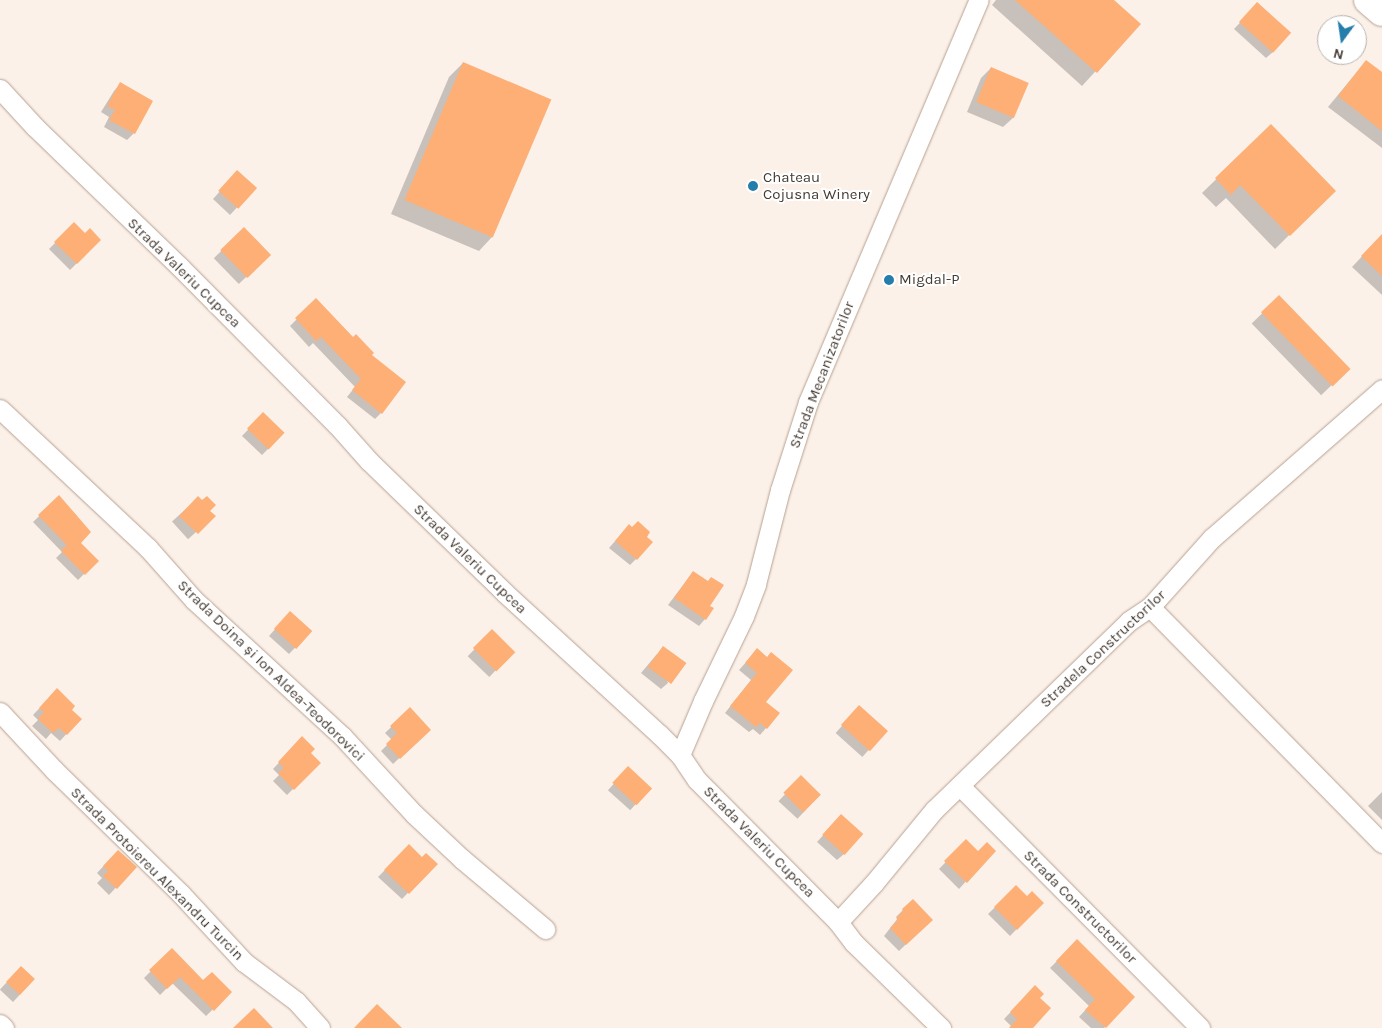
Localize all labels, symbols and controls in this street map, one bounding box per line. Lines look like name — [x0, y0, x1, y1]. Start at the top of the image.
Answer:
north arrow — [1317, 15, 1367, 65]
text: N — [1332, 45, 1345, 64]
place label: Chateau Cojusna Winery — [763, 168, 870, 203]
marker: Chateau Cojusna Winery — [747, 180, 759, 192]
street label: Strada Valeriu Cupcea — [124, 214, 244, 332]
place label: Migdal-P — [899, 271, 960, 289]
marker: Migdal-P — [883, 274, 895, 286]
street label: Strada Mecanizatorilor — [786, 299, 858, 451]
street label: Strada Valeriu Cupcea — [410, 500, 530, 618]
street label: Strada Doina și Ion Aldea-Teodorovici — [174, 576, 368, 766]
street label: Stradela Constructorilor — [1037, 586, 1169, 712]
street label: Strada Valeriu Cupcea — [699, 782, 819, 902]
street label: Strada Protoiereu Alexandru Turcin — [67, 784, 247, 964]
street label: Strada Constructorilor — [1020, 847, 1140, 967]

